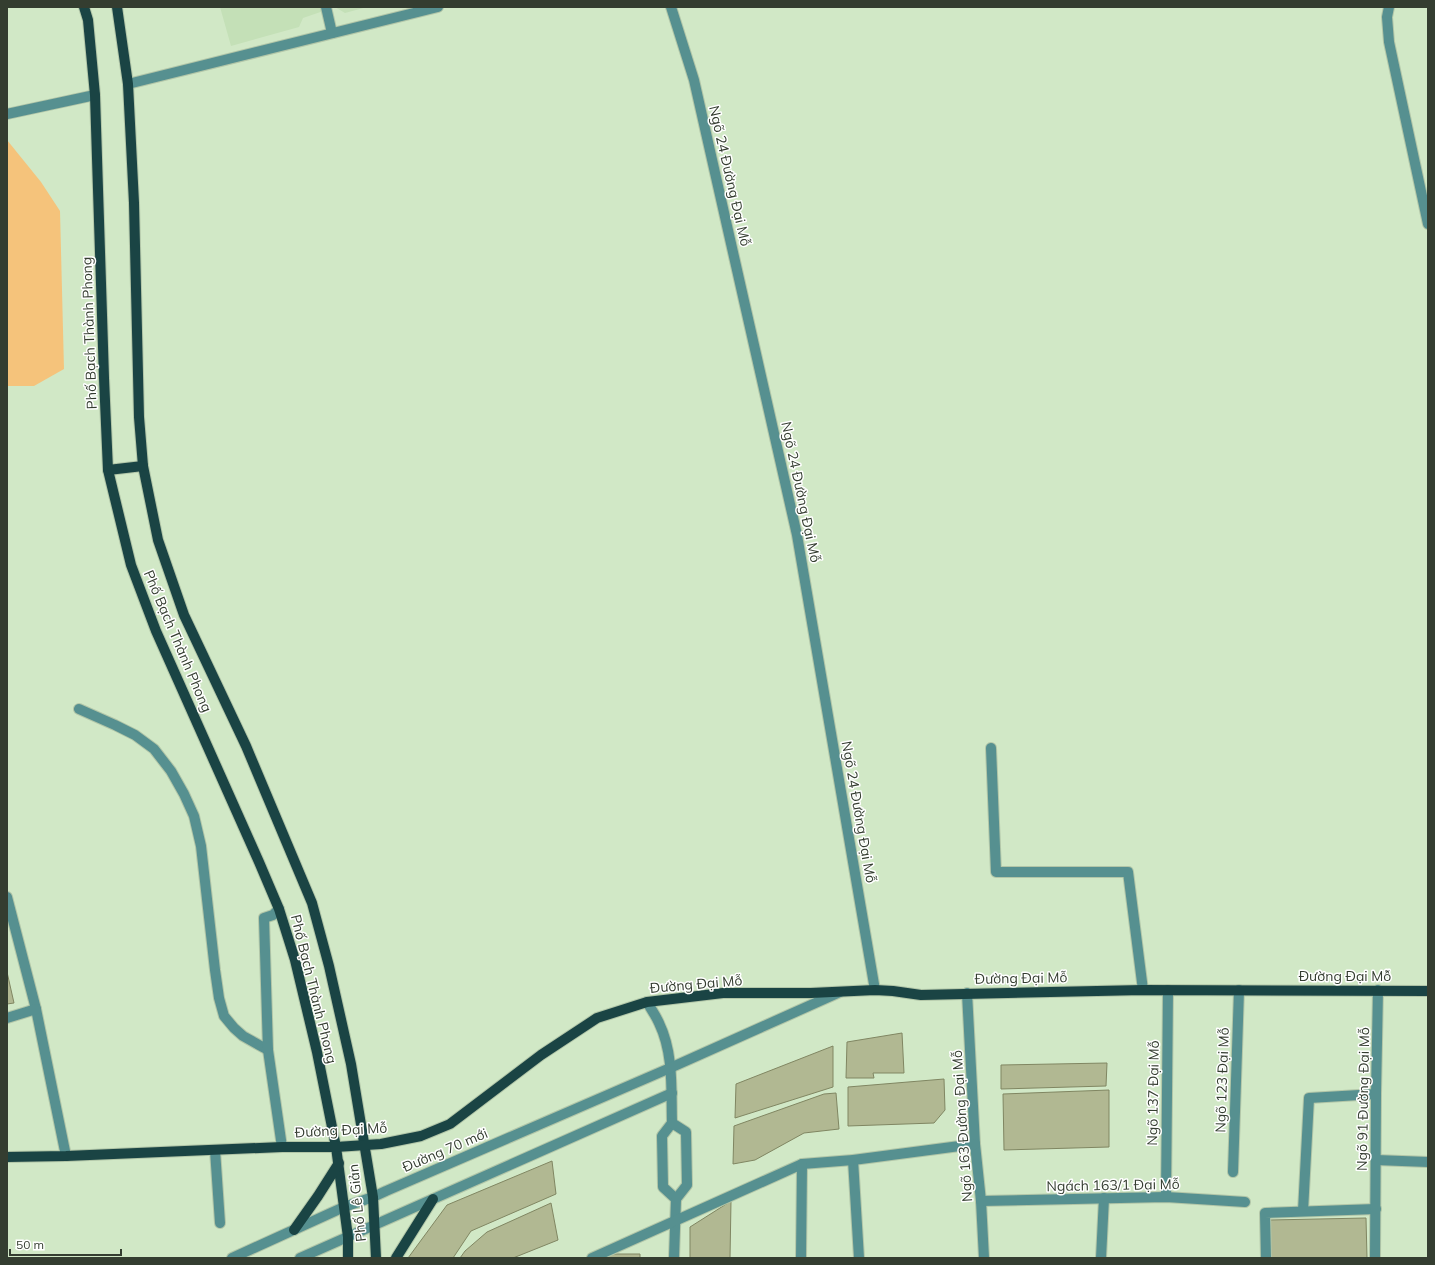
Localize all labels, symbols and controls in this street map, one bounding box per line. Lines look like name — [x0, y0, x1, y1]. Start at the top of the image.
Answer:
street label: Ngõ 24 Đường Đại Mỗ — [705, 104, 755, 248]
street label: Phố Bạch Thành Phong — [77, 256, 101, 410]
street label: Ngõ 24 Đường Đại Mỗ — [777, 420, 825, 564]
street label: Phố Bạch Thành Phong — [140, 567, 216, 715]
street label: Ngõ 24 Đường Đại Mỗ — [838, 740, 880, 884]
street label: Phố Bạch Thành Phong — [287, 913, 341, 1065]
street label: Đường Đại Mỗ — [1299, 967, 1391, 985]
street label: Đường Đại Mỗ — [975, 968, 1067, 988]
street label: Đường Đại Mỗ — [649, 971, 743, 997]
street label: Ngõ 123 Đại Mỗ — [1211, 1027, 1233, 1133]
street label: Ngõ 91 Đường Đại Mỗ — [1353, 1027, 1373, 1171]
street label: Ngõ 137 Đại Mỗ — [1143, 1040, 1163, 1146]
street label: Ngõ 163 Đường Đại Mỗ — [948, 1050, 976, 1202]
street label: Đường Đại Mỗ — [294, 1119, 388, 1141]
street label: Đường 70 mới — [400, 1124, 490, 1176]
street label: Phố Lê Giản — [344, 1163, 370, 1243]
street label: Ngách 163/1 Đại Mỗ — [1046, 1175, 1180, 1195]
scale bar — [10, 1231, 121, 1257]
text: 50 m — [16, 1237, 44, 1252]

